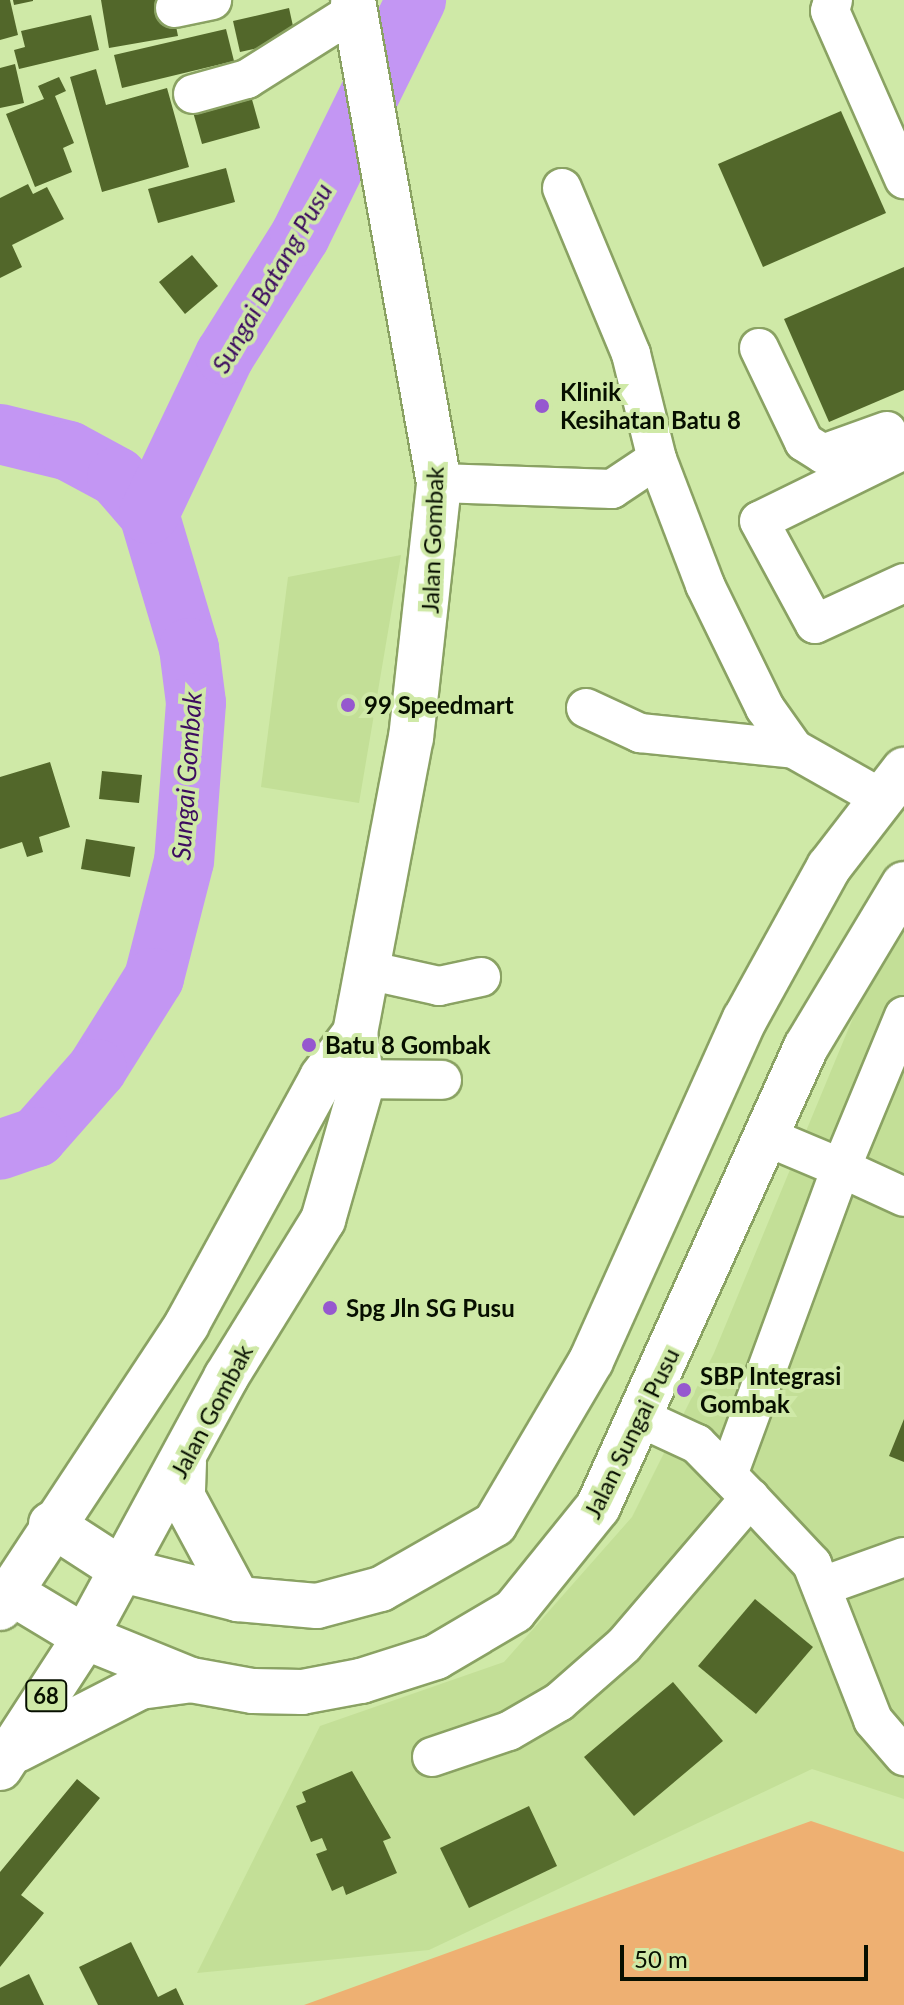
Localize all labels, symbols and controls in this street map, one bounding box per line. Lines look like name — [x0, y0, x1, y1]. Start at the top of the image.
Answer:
water label: Sungai Batang Pusu — [205, 178, 339, 378]
place label: Klinik Kesihatan Batu 8 — [560, 378, 741, 434]
marker: Klinik Kesihatan Batu 8 — [531, 395, 553, 417]
street label: Jalan Gombak — [415, 466, 449, 614]
water label: Sungai Gombak — [166, 691, 208, 861]
place label: 99 Speedmart — [364, 691, 514, 719]
marker: 99 Speedmart — [339, 696, 357, 714]
place label: Batu 8 Gombak — [325, 1031, 490, 1059]
marker: Batu 8 Gombak — [300, 1036, 318, 1054]
place label: Spg Jln SG Pusu — [346, 1294, 515, 1322]
marker: Spg Jln SG Pusu — [321, 1299, 339, 1317]
street label: Jalan Gombak — [164, 1339, 258, 1483]
street label: Jalan Sungai Pusu — [577, 1343, 685, 1523]
place label: SBP Integrasi Gombak — [700, 1362, 842, 1418]
marker: SBP Integrasi Gombak — [675, 1381, 693, 1399]
road number: 68 — [24, 1678, 68, 1714]
scale bar — [624, 1929, 872, 1979]
text: 50 m — [634, 1944, 688, 1973]

